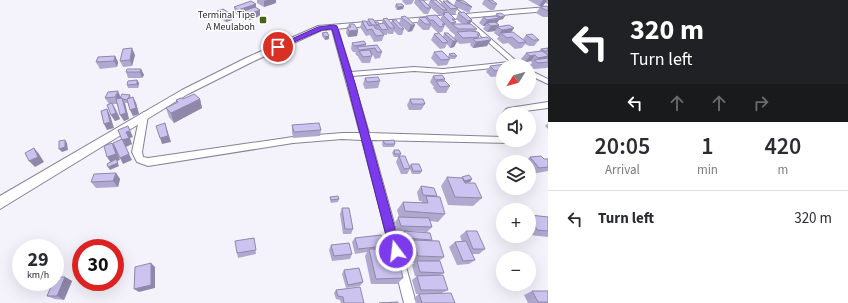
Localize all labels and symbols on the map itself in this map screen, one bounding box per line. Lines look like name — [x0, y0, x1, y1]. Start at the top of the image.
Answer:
place label: Terminal Tipe A Meulaboh — [198, 8, 255, 34]
marker: Terminal Tipe A Meulaboh — [258, 15, 268, 25]
pin — [261, 30, 295, 64]
north arrow — [496, 59, 536, 99]
position arrow — [375, 230, 417, 272]
speed limit sign: 30 — [72, 239, 124, 291]

